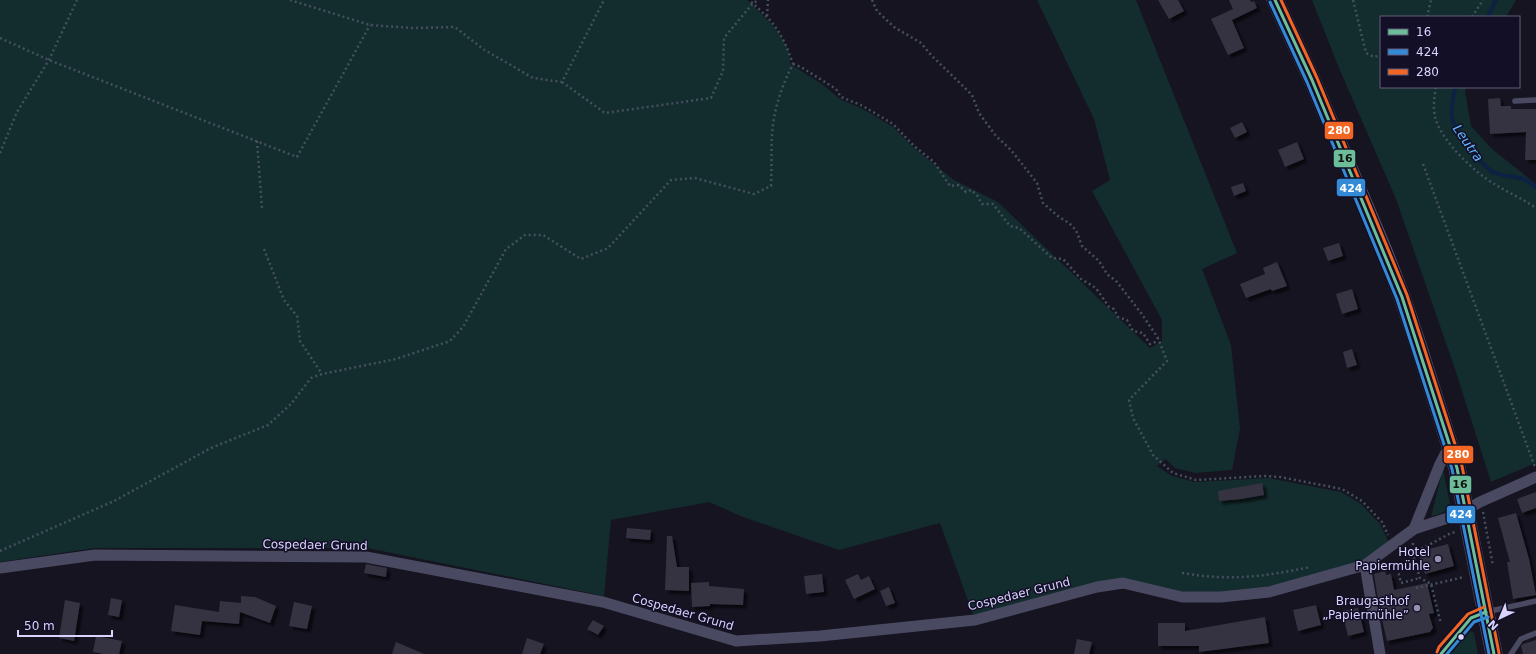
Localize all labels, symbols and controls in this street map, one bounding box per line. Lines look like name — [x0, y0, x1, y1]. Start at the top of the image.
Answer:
legend — [1380, 16, 1520, 88]
text: 16 — [1416, 25, 1431, 39]
text: 424 — [1416, 45, 1439, 59]
text: 280 — [1416, 65, 1439, 79]
line badge: 280 — [1324, 121, 1354, 140]
water label: Leutra — [1450, 122, 1486, 164]
text: 280 — [1328, 124, 1351, 137]
line badge: 16 — [1333, 149, 1356, 168]
text: 16 — [1337, 152, 1353, 165]
line badge: 424 — [1336, 178, 1366, 197]
text: 424 — [1340, 182, 1363, 195]
line badge: 280 — [1443, 445, 1474, 464]
text: 280 — [1447, 448, 1470, 461]
line badge: 16 — [1449, 475, 1472, 494]
text: 16 — [1452, 478, 1468, 491]
line badge: 424 — [1446, 505, 1476, 524]
text: 424 — [1450, 508, 1473, 521]
street label: Cospedaer Grund — [262, 537, 368, 553]
place label: Hotel Papiermühle — [1355, 545, 1430, 573]
marker: Hotel Papiermühle — [1433, 554, 1443, 564]
street label: Cospedaer Grund — [966, 574, 1072, 614]
street label: Cospedaer Grund — [631, 591, 735, 633]
place label: Braugasthof „Papiermühle” — [1322, 594, 1410, 622]
north arrow — [1480, 598, 1520, 638]
marker: Braugasthof „Papiermühle” — [1412, 603, 1422, 613]
scale bar — [18, 612, 112, 638]
text: N — [1486, 617, 1501, 633]
text: 50 m — [24, 619, 55, 633]
unlabelled marker — [1456, 632, 1466, 642]

